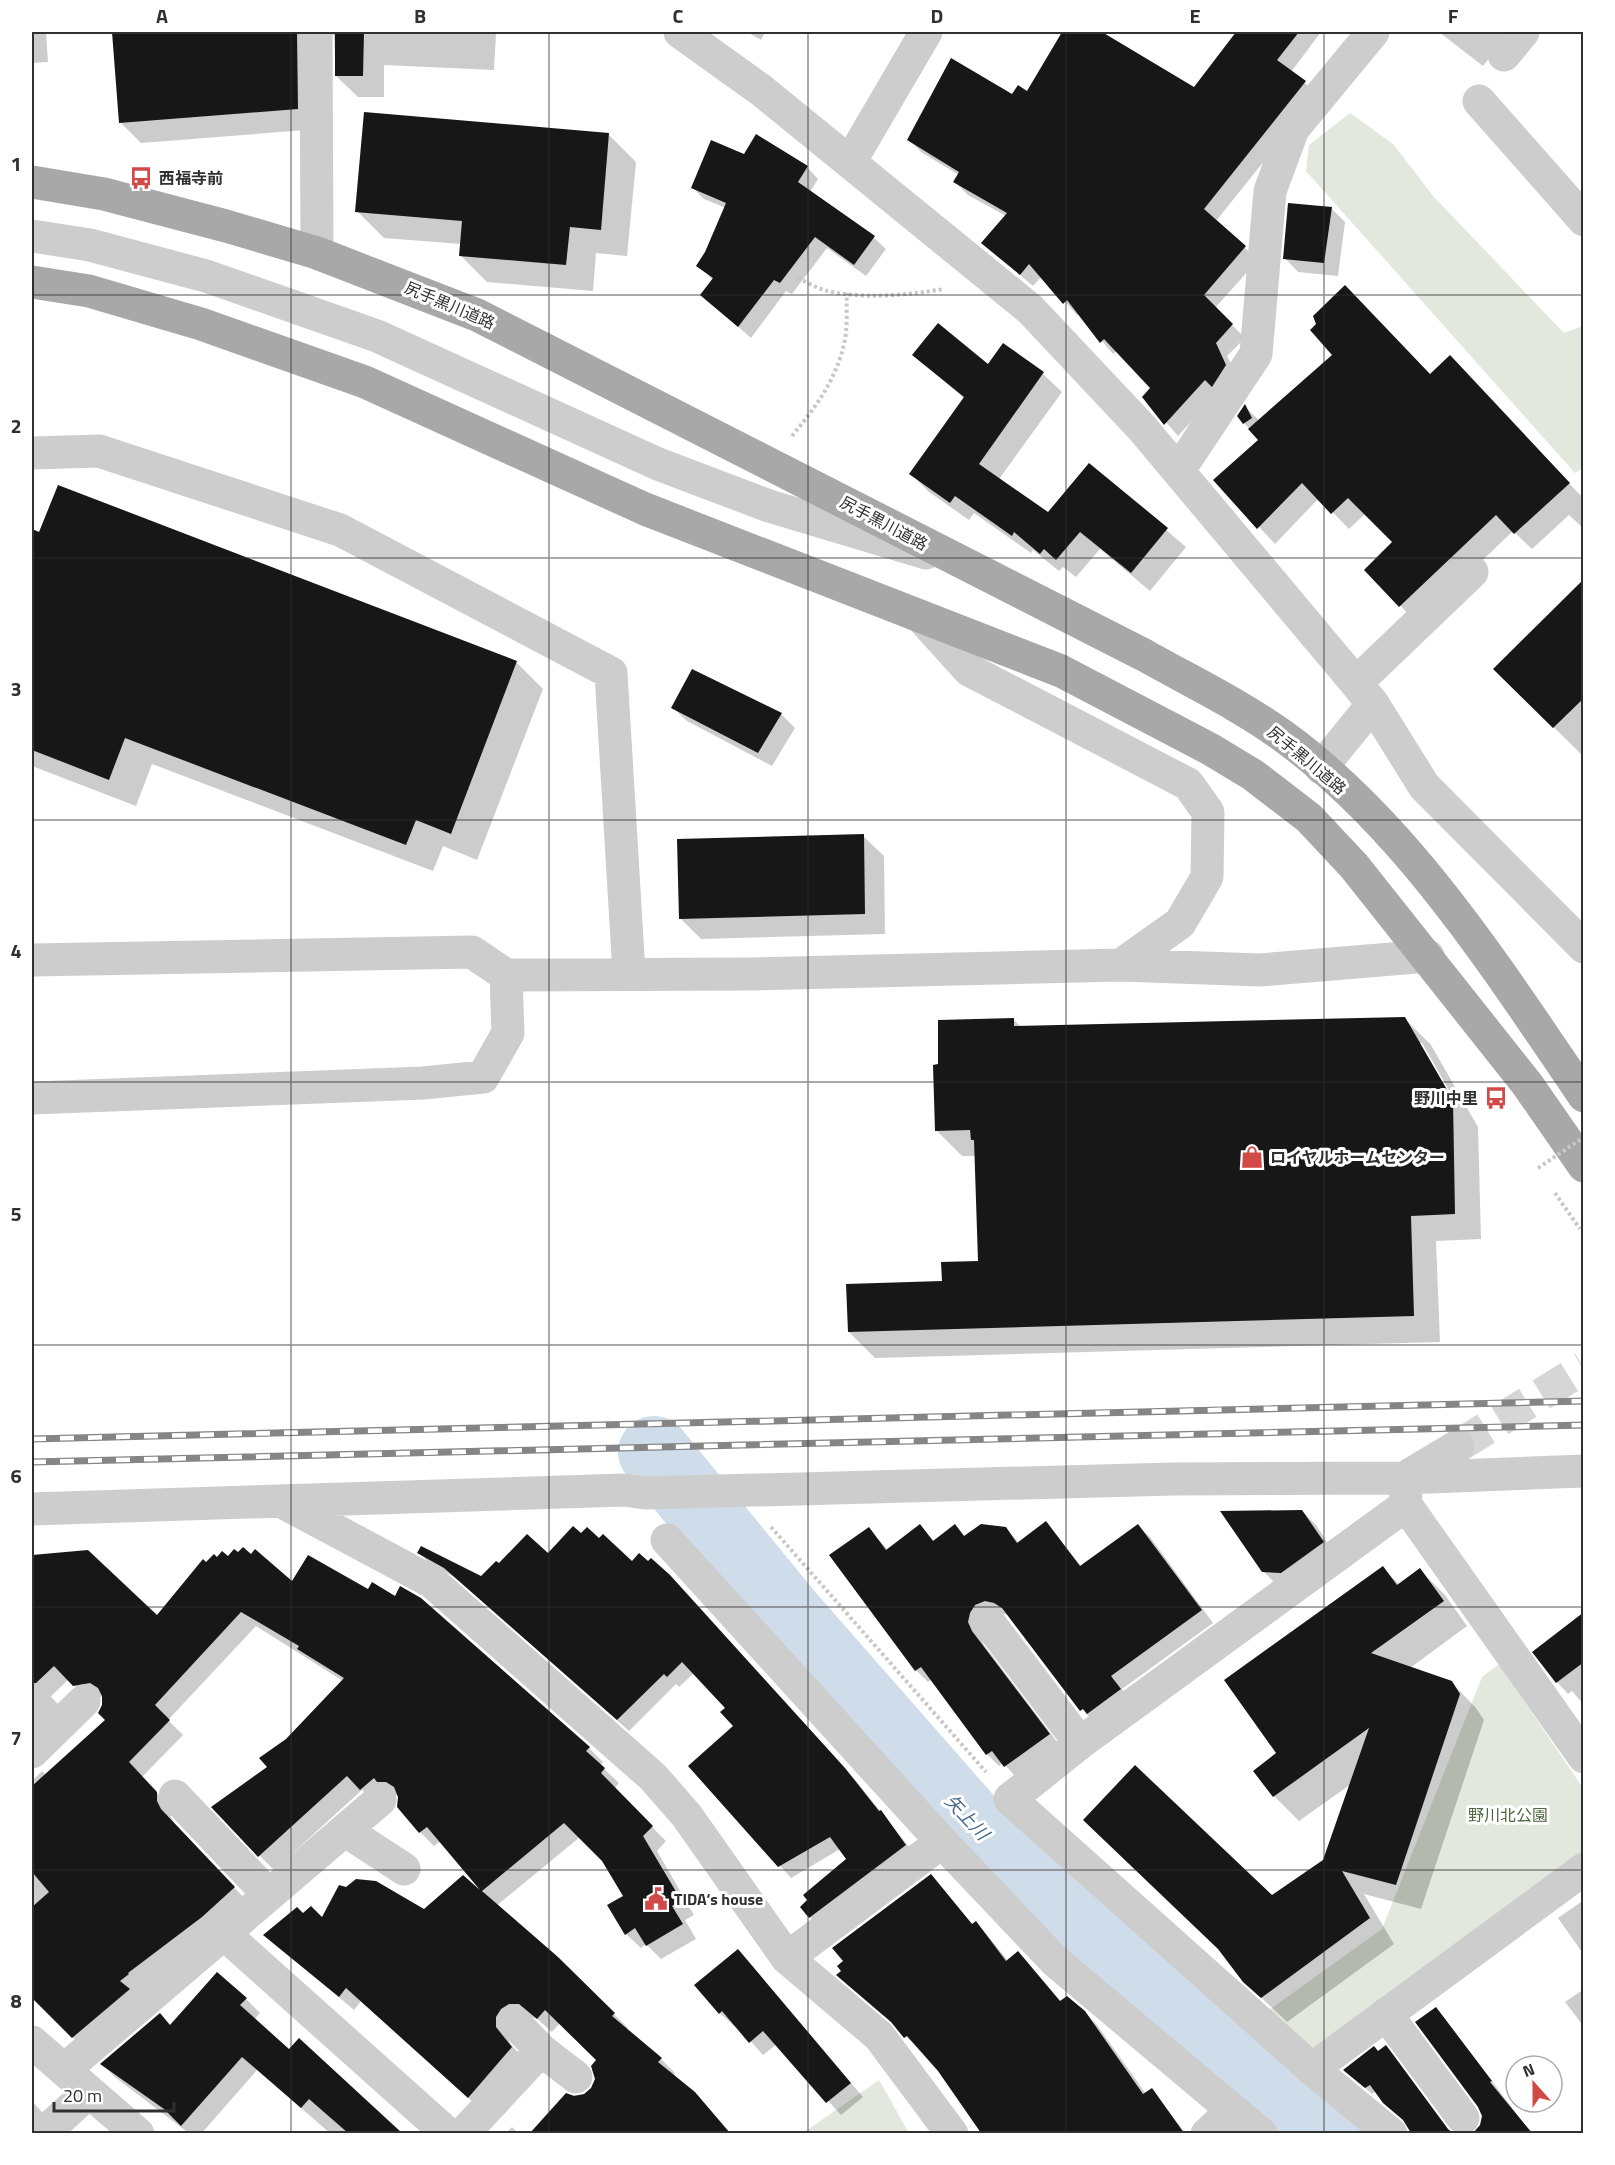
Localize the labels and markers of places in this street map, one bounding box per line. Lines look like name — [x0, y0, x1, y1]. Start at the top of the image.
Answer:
bus stop icon: 西福寺前 — [128, 165, 154, 191]
place label: 西福寺前 — [159, 166, 223, 190]
bus stop icon: 野川中里 — [1483, 1085, 1509, 1111]
place label: 野川中里 — [1414, 1086, 1478, 1110]
shop icon: ロイヤルホームセンター — [1239, 1144, 1265, 1170]
place label: ロイヤルホームセンター — [1270, 1145, 1445, 1169]
public building icon: TIDA‘s house — [643, 1886, 669, 1912]
place label: TIDA‘s house — [674, 1887, 763, 1911]

